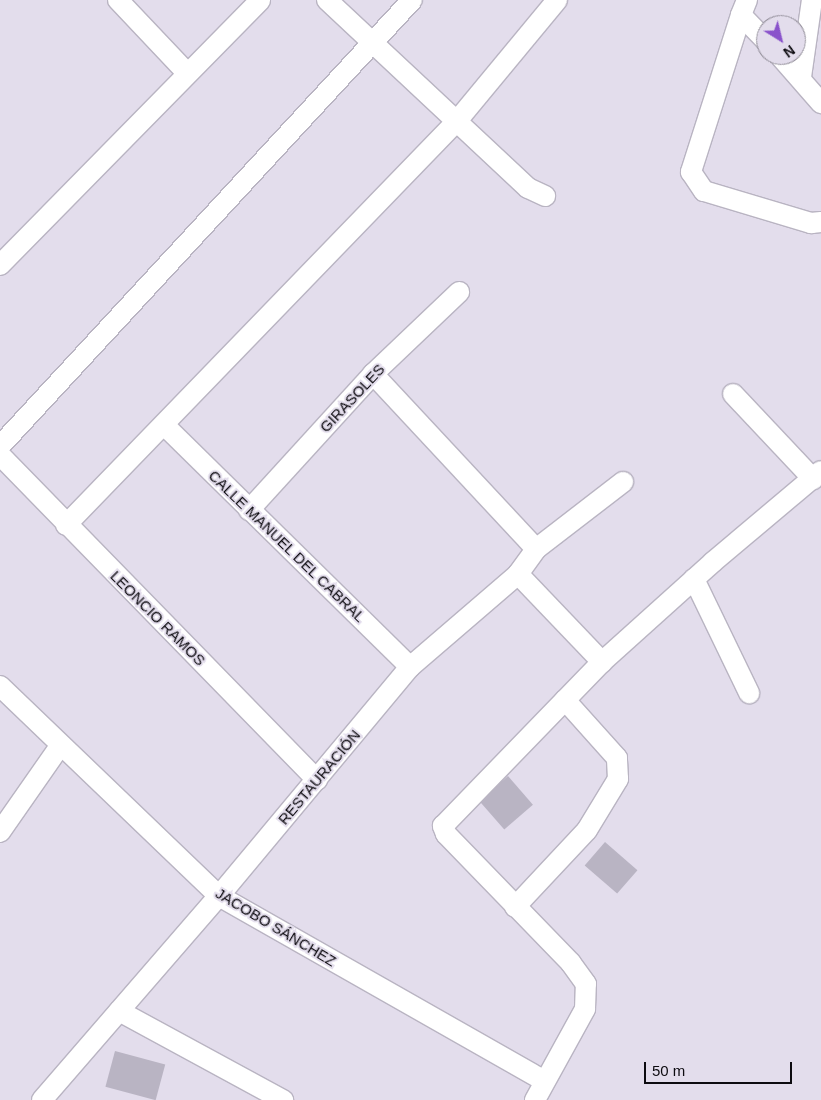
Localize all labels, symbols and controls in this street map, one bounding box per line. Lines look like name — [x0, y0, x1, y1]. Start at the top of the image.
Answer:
north arrow — [756, 15, 806, 65]
text: N — [780, 42, 798, 61]
street label: GIRASOLES — [316, 360, 388, 436]
street label: CALLE MANUEL DEL CABRAL — [205, 466, 369, 626]
street label: LEONCIO RAMOS — [107, 567, 209, 669]
street label: RESTAURACIÓN — [274, 726, 364, 828]
street label: JACOBO SÁNCHEZ — [212, 884, 340, 970]
scale bar — [646, 1052, 794, 1084]
text: 50 m — [652, 1062, 685, 1079]

